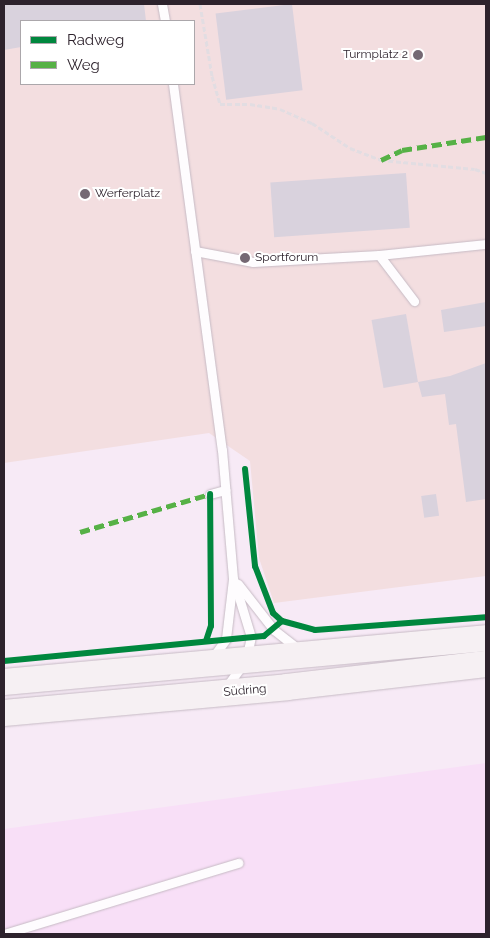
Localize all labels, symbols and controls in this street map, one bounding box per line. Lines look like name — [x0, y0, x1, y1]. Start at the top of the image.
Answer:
legend — [20, 20, 195, 85]
text: Radweg — [67, 31, 124, 49]
place label: Turmplatz 2 — [343, 48, 408, 62]
marker: Turmplatz 2 — [412, 49, 424, 61]
text: Weg — [67, 56, 100, 74]
place label: Werferplatz — [95, 187, 160, 201]
marker: Werferplatz — [79, 188, 91, 200]
place label: Sportforum — [255, 251, 318, 265]
marker: Sportforum — [239, 252, 251, 264]
street label: Südring — [223, 682, 267, 700]

